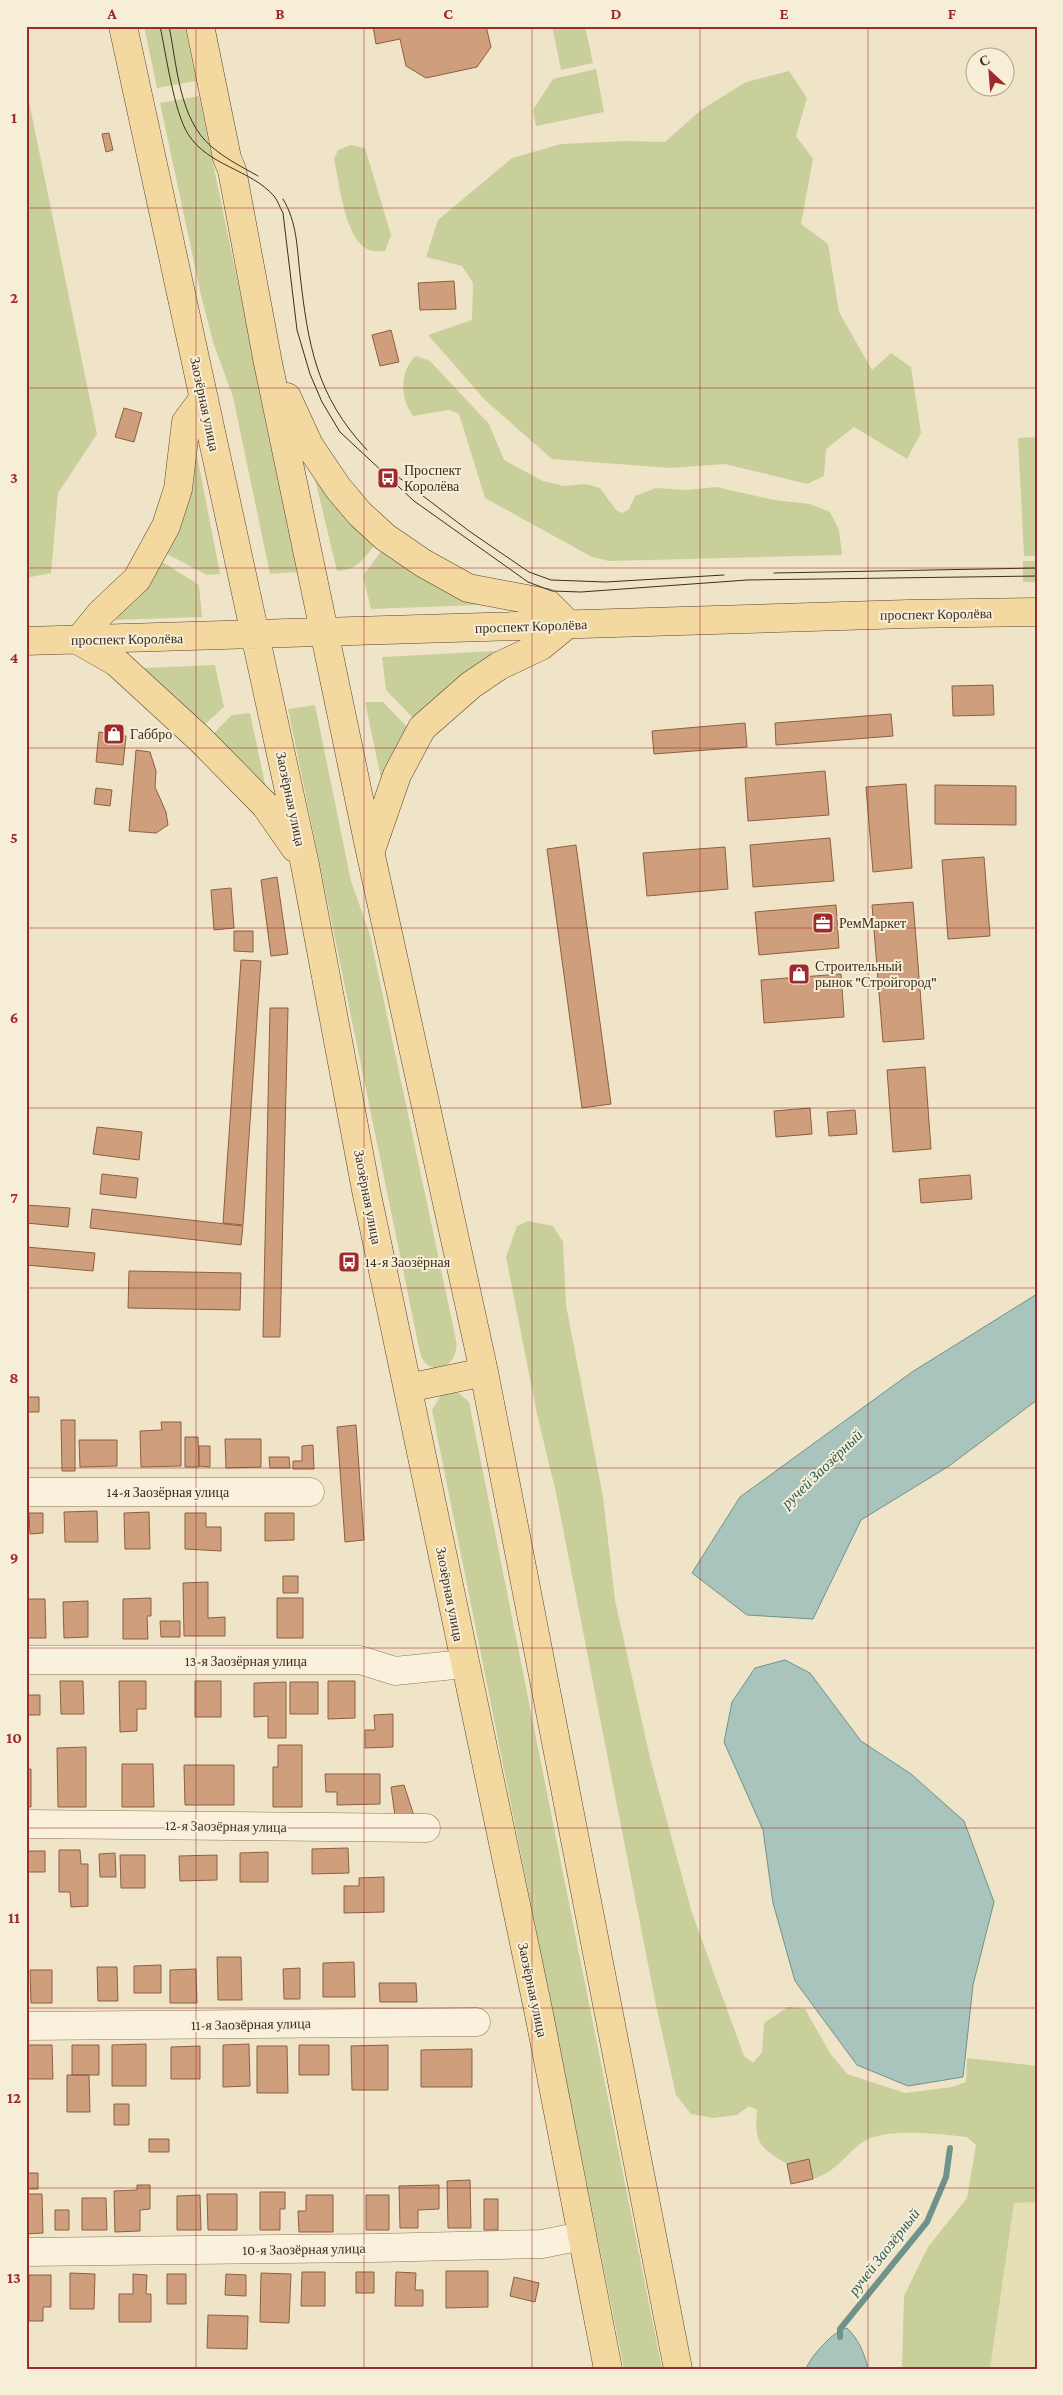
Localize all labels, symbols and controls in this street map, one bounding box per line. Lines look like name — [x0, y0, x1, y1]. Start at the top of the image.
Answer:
text: A — [106, 5, 117, 22]
text: B — [275, 5, 285, 22]
text: C — [443, 5, 453, 22]
text: D — [610, 5, 622, 22]
text: E — [779, 5, 789, 22]
text: F — [948, 5, 957, 22]
north arrow — [966, 48, 1016, 98]
text: С — [976, 51, 992, 70]
text: 1 — [11, 109, 17, 126]
text: 2 — [10, 289, 18, 306]
street label: Заозёрная улица — [187, 355, 223, 454]
place label: Проспект Королёва — [404, 462, 461, 494]
bus stop icon: Проспект Королёва — [376, 466, 400, 490]
text: 3 — [10, 469, 18, 486]
street label: проспект Королёва — [880, 605, 993, 623]
street label: проспект Королёва — [475, 616, 588, 636]
street label: проспект Королёва — [71, 630, 184, 648]
text: 4 — [10, 649, 19, 666]
shop icon: Габбро — [102, 722, 126, 746]
place label: Габбро — [130, 726, 172, 742]
street label: Заозёрная улица — [273, 750, 309, 849]
text: 5 — [10, 829, 18, 846]
office icon: РемМаркет — [811, 911, 835, 935]
place label: РемМаркет — [839, 915, 906, 931]
place label: Строительный рынок "Стройгород" — [815, 958, 937, 990]
shop icon: Строительный рынок "Стройгород" — [787, 962, 811, 986]
text: 6 — [10, 1009, 18, 1026]
street label: Заозёрная улица — [351, 1148, 385, 1247]
text: 7 — [10, 1189, 18, 1206]
bus stop icon: 14-я Заозёрная — [337, 1250, 361, 1274]
place label: 14-я Заозёрная — [365, 1254, 451, 1270]
text: 8 — [9, 1369, 19, 1386]
water label: ручей Заозёрный — [778, 1426, 866, 1512]
street label: 14-я Заозёрная улица — [107, 1484, 230, 1500]
street label: Заозёрная улица — [433, 1545, 467, 1644]
text: 9 — [10, 1549, 18, 1566]
street label: 13-я Заозёрная улица — [185, 1653, 308, 1669]
text: 10 — [6, 1729, 22, 1746]
street label: 12-я Заозёрная улица — [165, 1817, 288, 1835]
text: 11 — [8, 1909, 20, 1926]
street label: Заозёрная улица — [515, 1941, 551, 2040]
street label: 11-я Заозёрная улица — [191, 2015, 312, 2033]
text: 12 — [7, 2089, 21, 2106]
water label: ручей Заозёрный — [845, 2205, 923, 2299]
street label: 10-я Заозёрная улица — [242, 2240, 366, 2258]
text: 13 — [7, 2269, 21, 2286]

